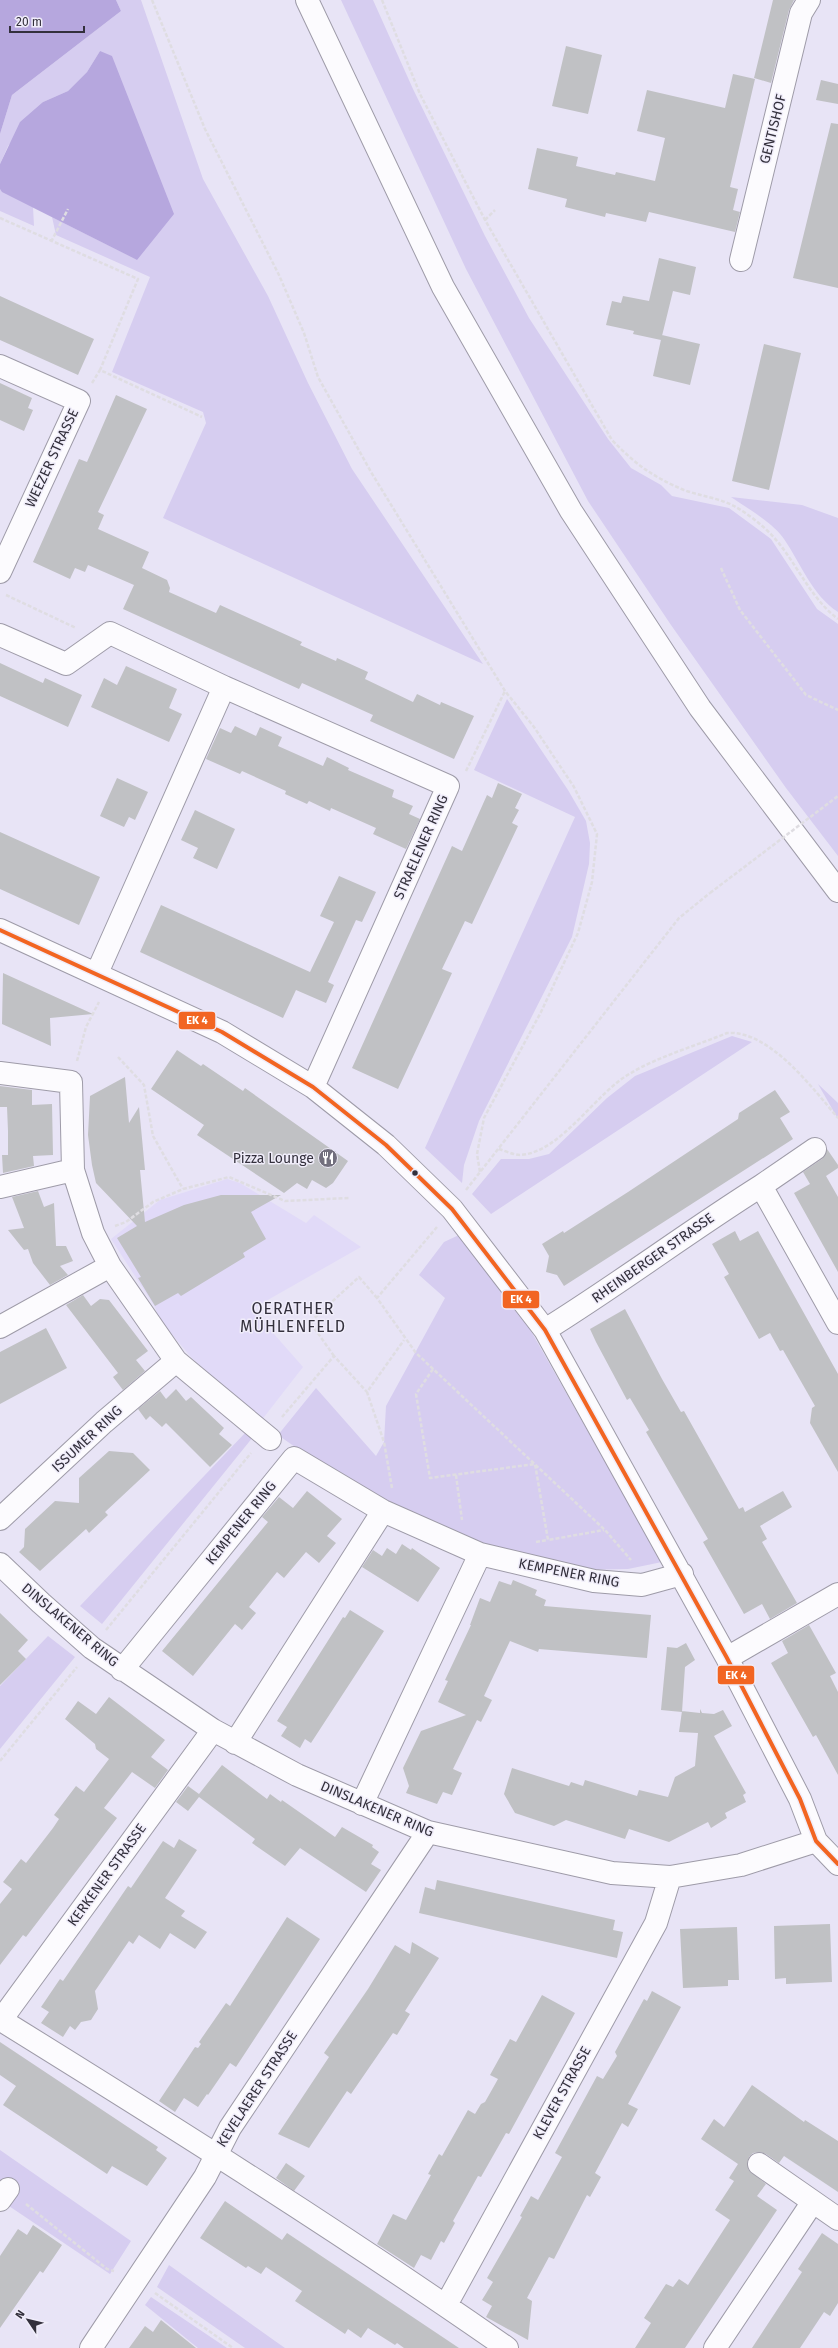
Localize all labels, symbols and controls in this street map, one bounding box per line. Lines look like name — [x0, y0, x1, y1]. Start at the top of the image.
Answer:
scale bar — [10, 8, 84, 34]
text: 20 m — [16, 15, 42, 29]
street label: GENTISHOF — [756, 92, 790, 165]
street label: WEEZER STRASSE — [22, 406, 82, 510]
street label: STRAELENER RING — [390, 792, 452, 902]
line badge: EK 4 — [178, 1011, 216, 1030]
text: EK 4 — [186, 1014, 208, 1027]
restaurant icon: Pizza Lounge — [317, 1147, 339, 1169]
place label: Pizza Lounge — [233, 1150, 314, 1167]
unlabelled marker — [410, 1168, 420, 1178]
street label: RHEINBERGER STRASSE — [588, 1209, 718, 1307]
line badge: EK 4 — [502, 1290, 540, 1309]
text: EK 4 — [510, 1293, 532, 1306]
district label: OERATHER MÜHLENFELD — [240, 1299, 346, 1336]
street label: ISSUMER RING — [48, 1402, 126, 1476]
street label: KEMPENER RING — [202, 1478, 280, 1568]
street label: KEMPENER RING — [517, 1555, 621, 1591]
street label: DINSLAKENER RING — [18, 1580, 122, 1670]
line badge: EK 4 — [717, 1665, 755, 1685]
text: EK 4 — [725, 1669, 747, 1682]
street label: DINSLAKENER RING — [318, 1777, 436, 1841]
street label: KERKENER STRASSE — [64, 1820, 150, 1930]
street label: KEVELAERER STRASSE — [213, 2028, 301, 2150]
street label: KLEVER STRASSE — [529, 2043, 595, 2143]
north arrow — [8, 2300, 48, 2340]
text: N — [13, 2308, 28, 2321]

